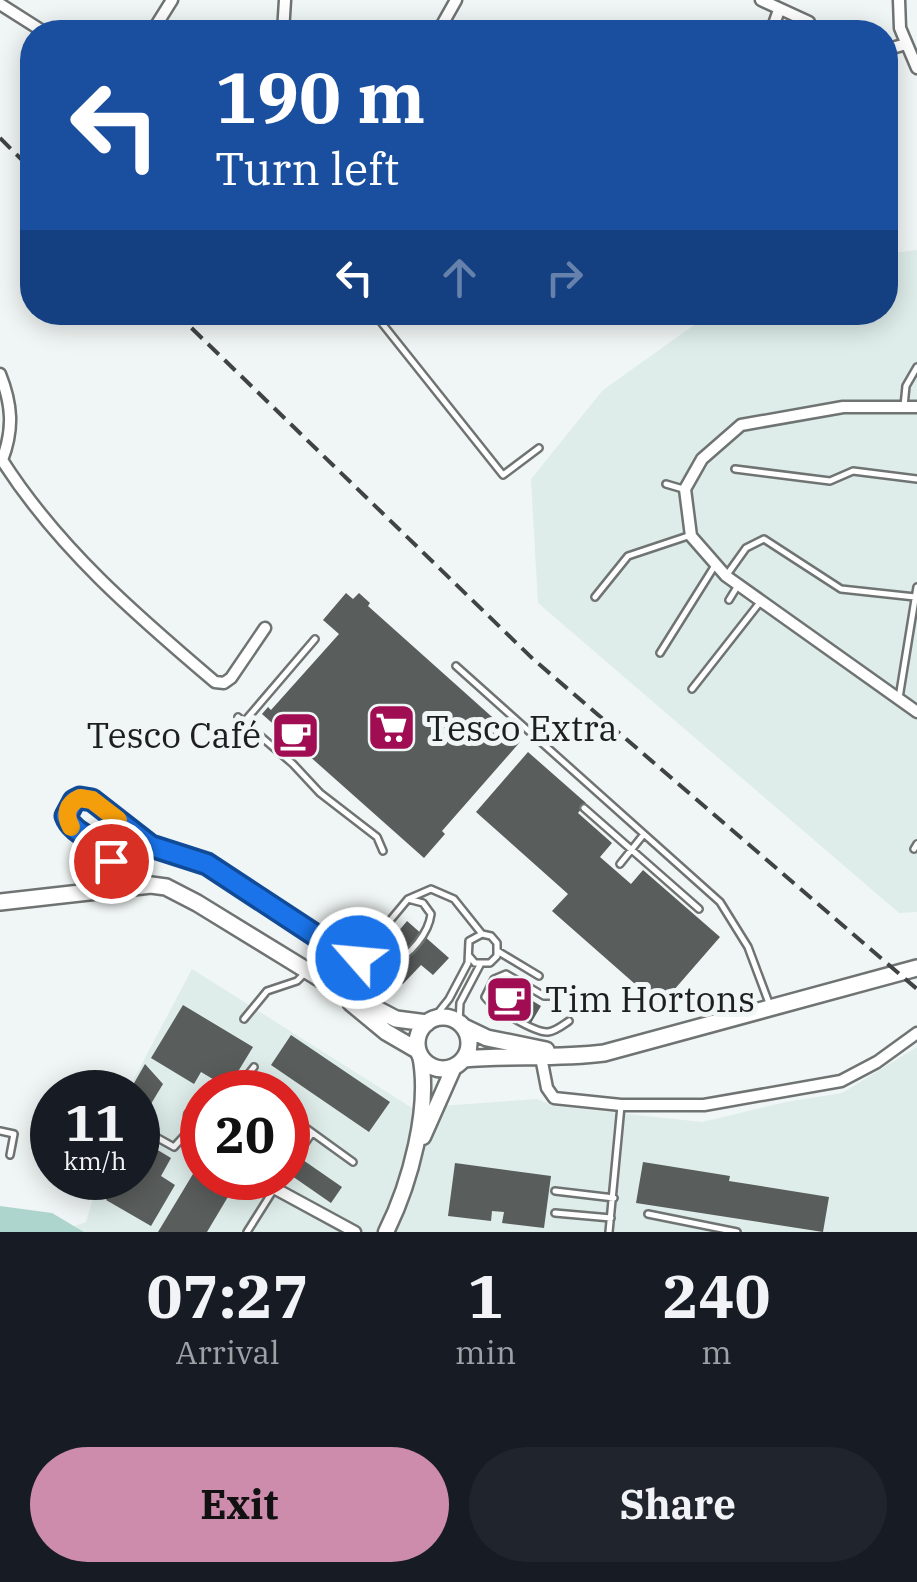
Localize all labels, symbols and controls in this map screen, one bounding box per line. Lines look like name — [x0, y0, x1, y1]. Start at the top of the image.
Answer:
text: 190 m — [215, 51, 425, 142]
icon: left — [50, 60, 180, 190]
text: Turn left — [215, 139, 399, 197]
icon: left — [327, 250, 382, 305]
icon: ahead — [432, 250, 487, 305]
icon: right — [537, 250, 592, 305]
supermarket icon: Tesco Extra — [365, 702, 417, 754]
place label: Tesco Extra — [426, 705, 618, 751]
cafe icon: Tesco Café — [270, 709, 322, 761]
place label: Tesco Café — [87, 712, 261, 758]
pin — [69, 819, 154, 904]
icon: arrive — [84, 834, 139, 889]
position arrow — [306, 906, 410, 1010]
cafe icon: Tim Hortons — [484, 973, 536, 1025]
place label: Tim Hortons — [545, 976, 755, 1022]
speed limit sign: 20 — [180, 1070, 310, 1200]
text: 11 — [65, 1090, 125, 1155]
text: km/h — [63, 1144, 127, 1177]
text: 07:27 — [146, 1256, 309, 1335]
text: 1 — [468, 1256, 504, 1335]
text: 240 — [663, 1256, 771, 1335]
text: Arrival — [175, 1331, 280, 1373]
text: min — [455, 1331, 516, 1373]
text: m — [701, 1331, 732, 1373]
button: Exit — [30, 1447, 449, 1562]
button: Share — [469, 1447, 887, 1562]

